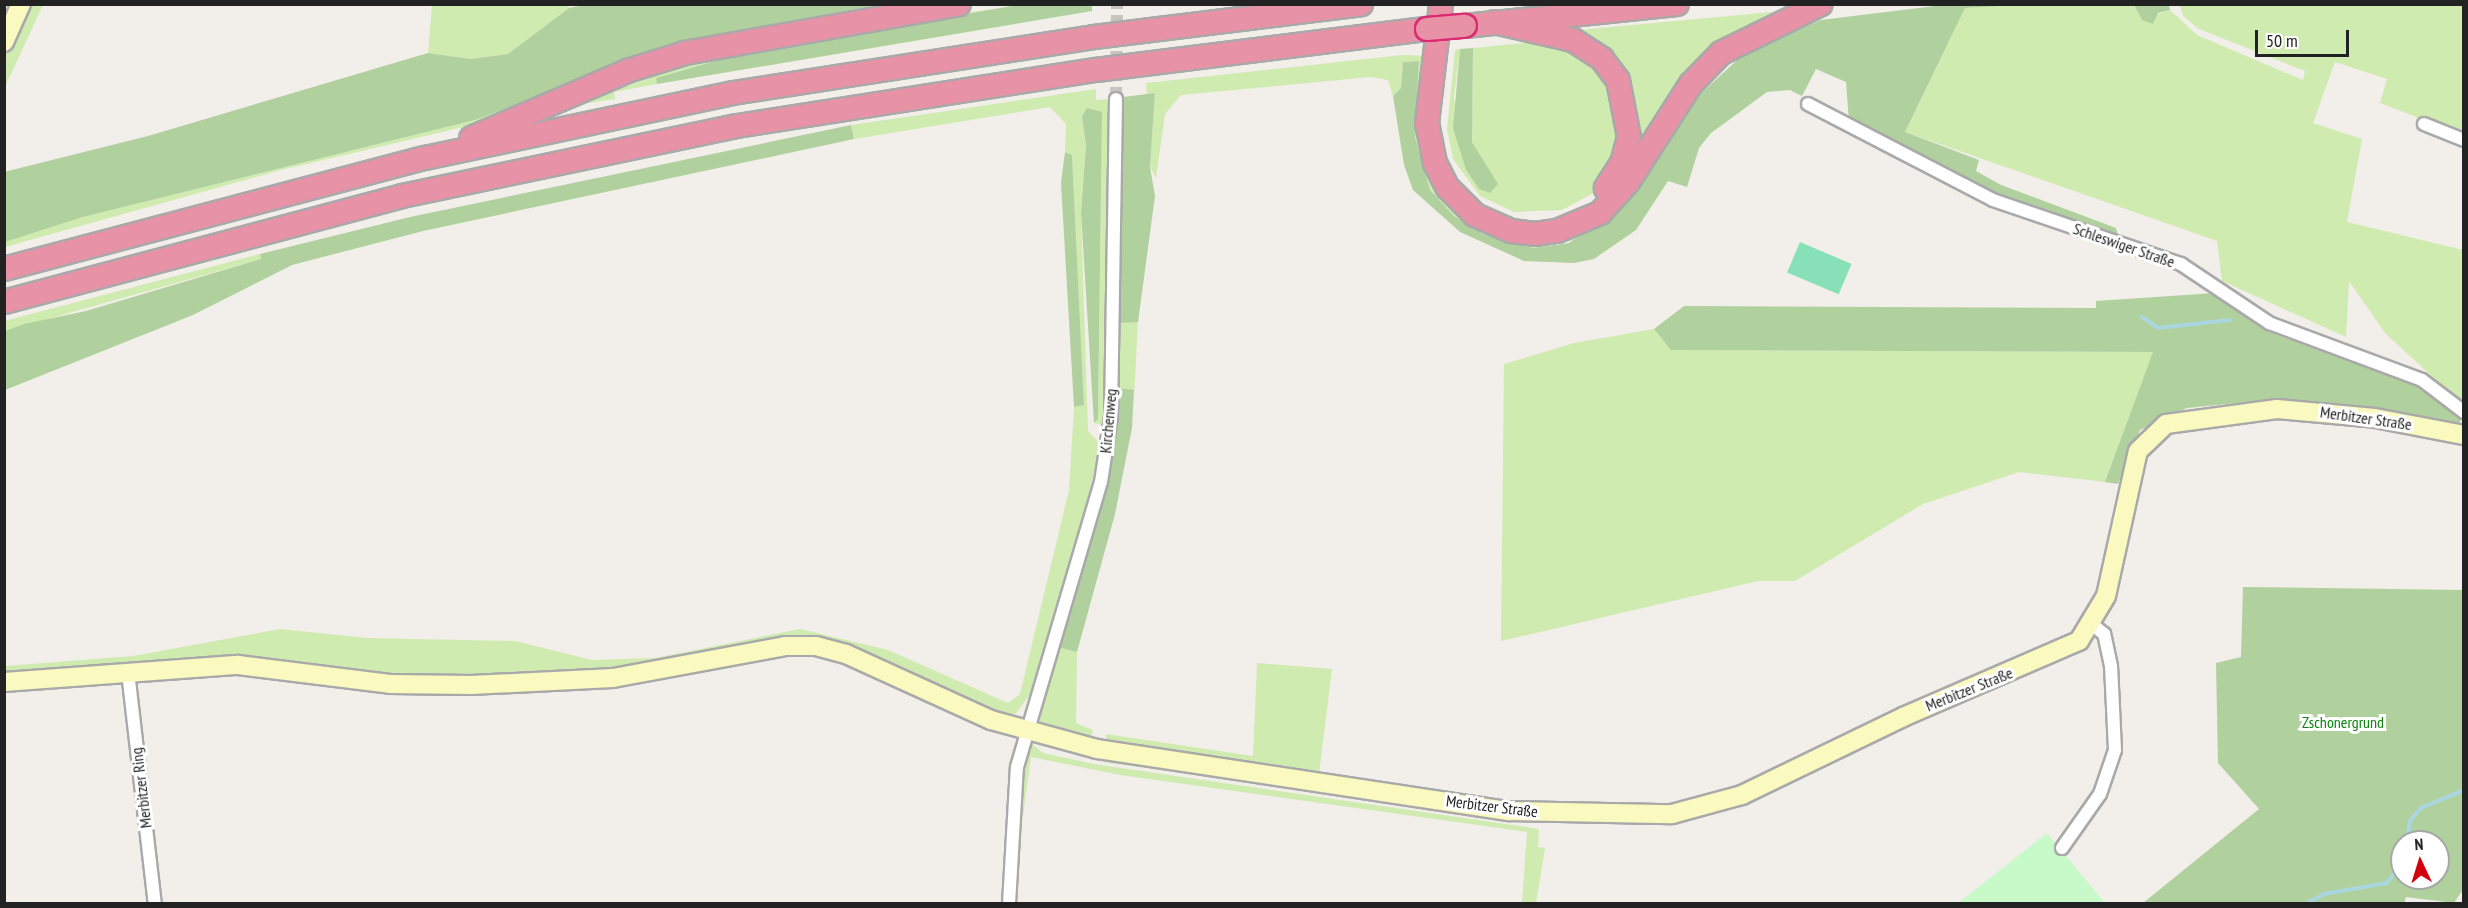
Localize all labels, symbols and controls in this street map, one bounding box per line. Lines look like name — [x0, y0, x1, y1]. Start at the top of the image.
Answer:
scale bar — [2258, 18, 2352, 56]
text: 50 m — [2266, 29, 2298, 52]
street label: Schleswiger Straße — [2071, 219, 2177, 271]
street label: Kirchenweg — [1096, 388, 1120, 454]
street label: Merbitzer Straße — [2319, 402, 2413, 434]
street label: Merbitzer Straße — [1923, 663, 2015, 715]
park label: Zschonergrund — [2302, 712, 2384, 732]
street label: Merbitzer Ring — [127, 747, 155, 829]
street label: Merbitzer Straße — [1445, 791, 1539, 821]
north arrow — [2390, 830, 2450, 890]
text: N — [2414, 834, 2424, 854]

